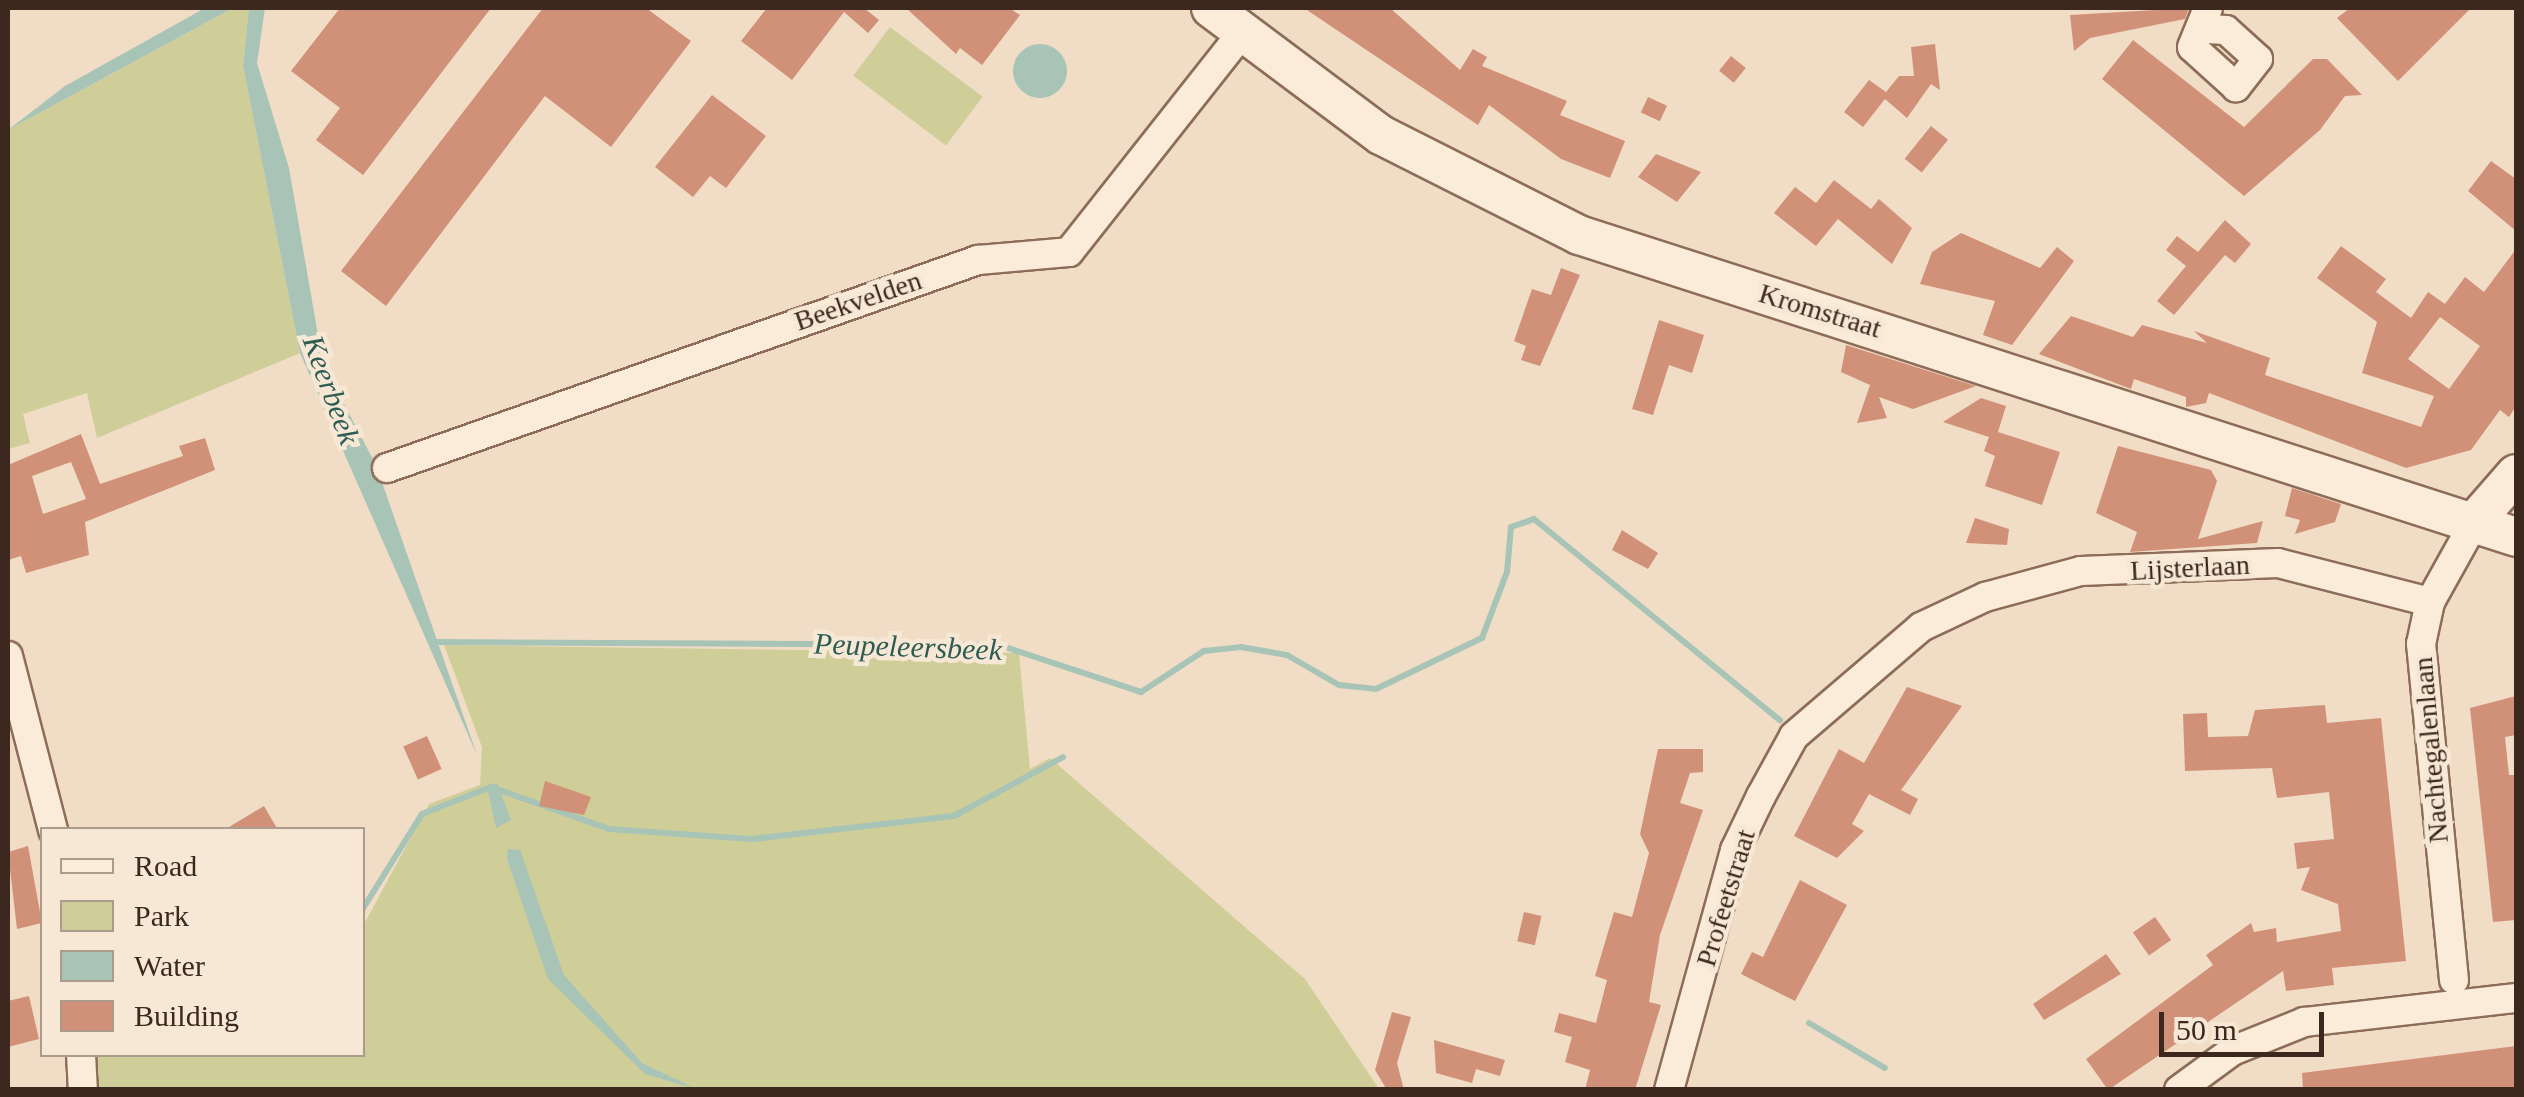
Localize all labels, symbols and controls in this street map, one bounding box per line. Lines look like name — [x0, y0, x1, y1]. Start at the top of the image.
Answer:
street label: Beekvelden — [790, 264, 926, 338]
street label: Kromstraat — [1755, 277, 1885, 345]
water label: Keerbeek — [295, 331, 367, 449]
street label: Lijsterlaan — [2129, 548, 2251, 588]
water label: Peupeleersbeek — [813, 626, 1003, 668]
street label: Nachtegalenlaan — [2406, 656, 2456, 844]
street label: Profeetstraat — [1689, 825, 1763, 971]
legend — [40, 827, 365, 1057]
text: Road — [134, 849, 197, 882]
text: Park — [134, 899, 189, 932]
text: Water — [134, 949, 205, 982]
scale bar — [2164, 992, 2329, 1054]
text: Building — [134, 999, 239, 1032]
text: 50 m — [2176, 1013, 2237, 1046]

